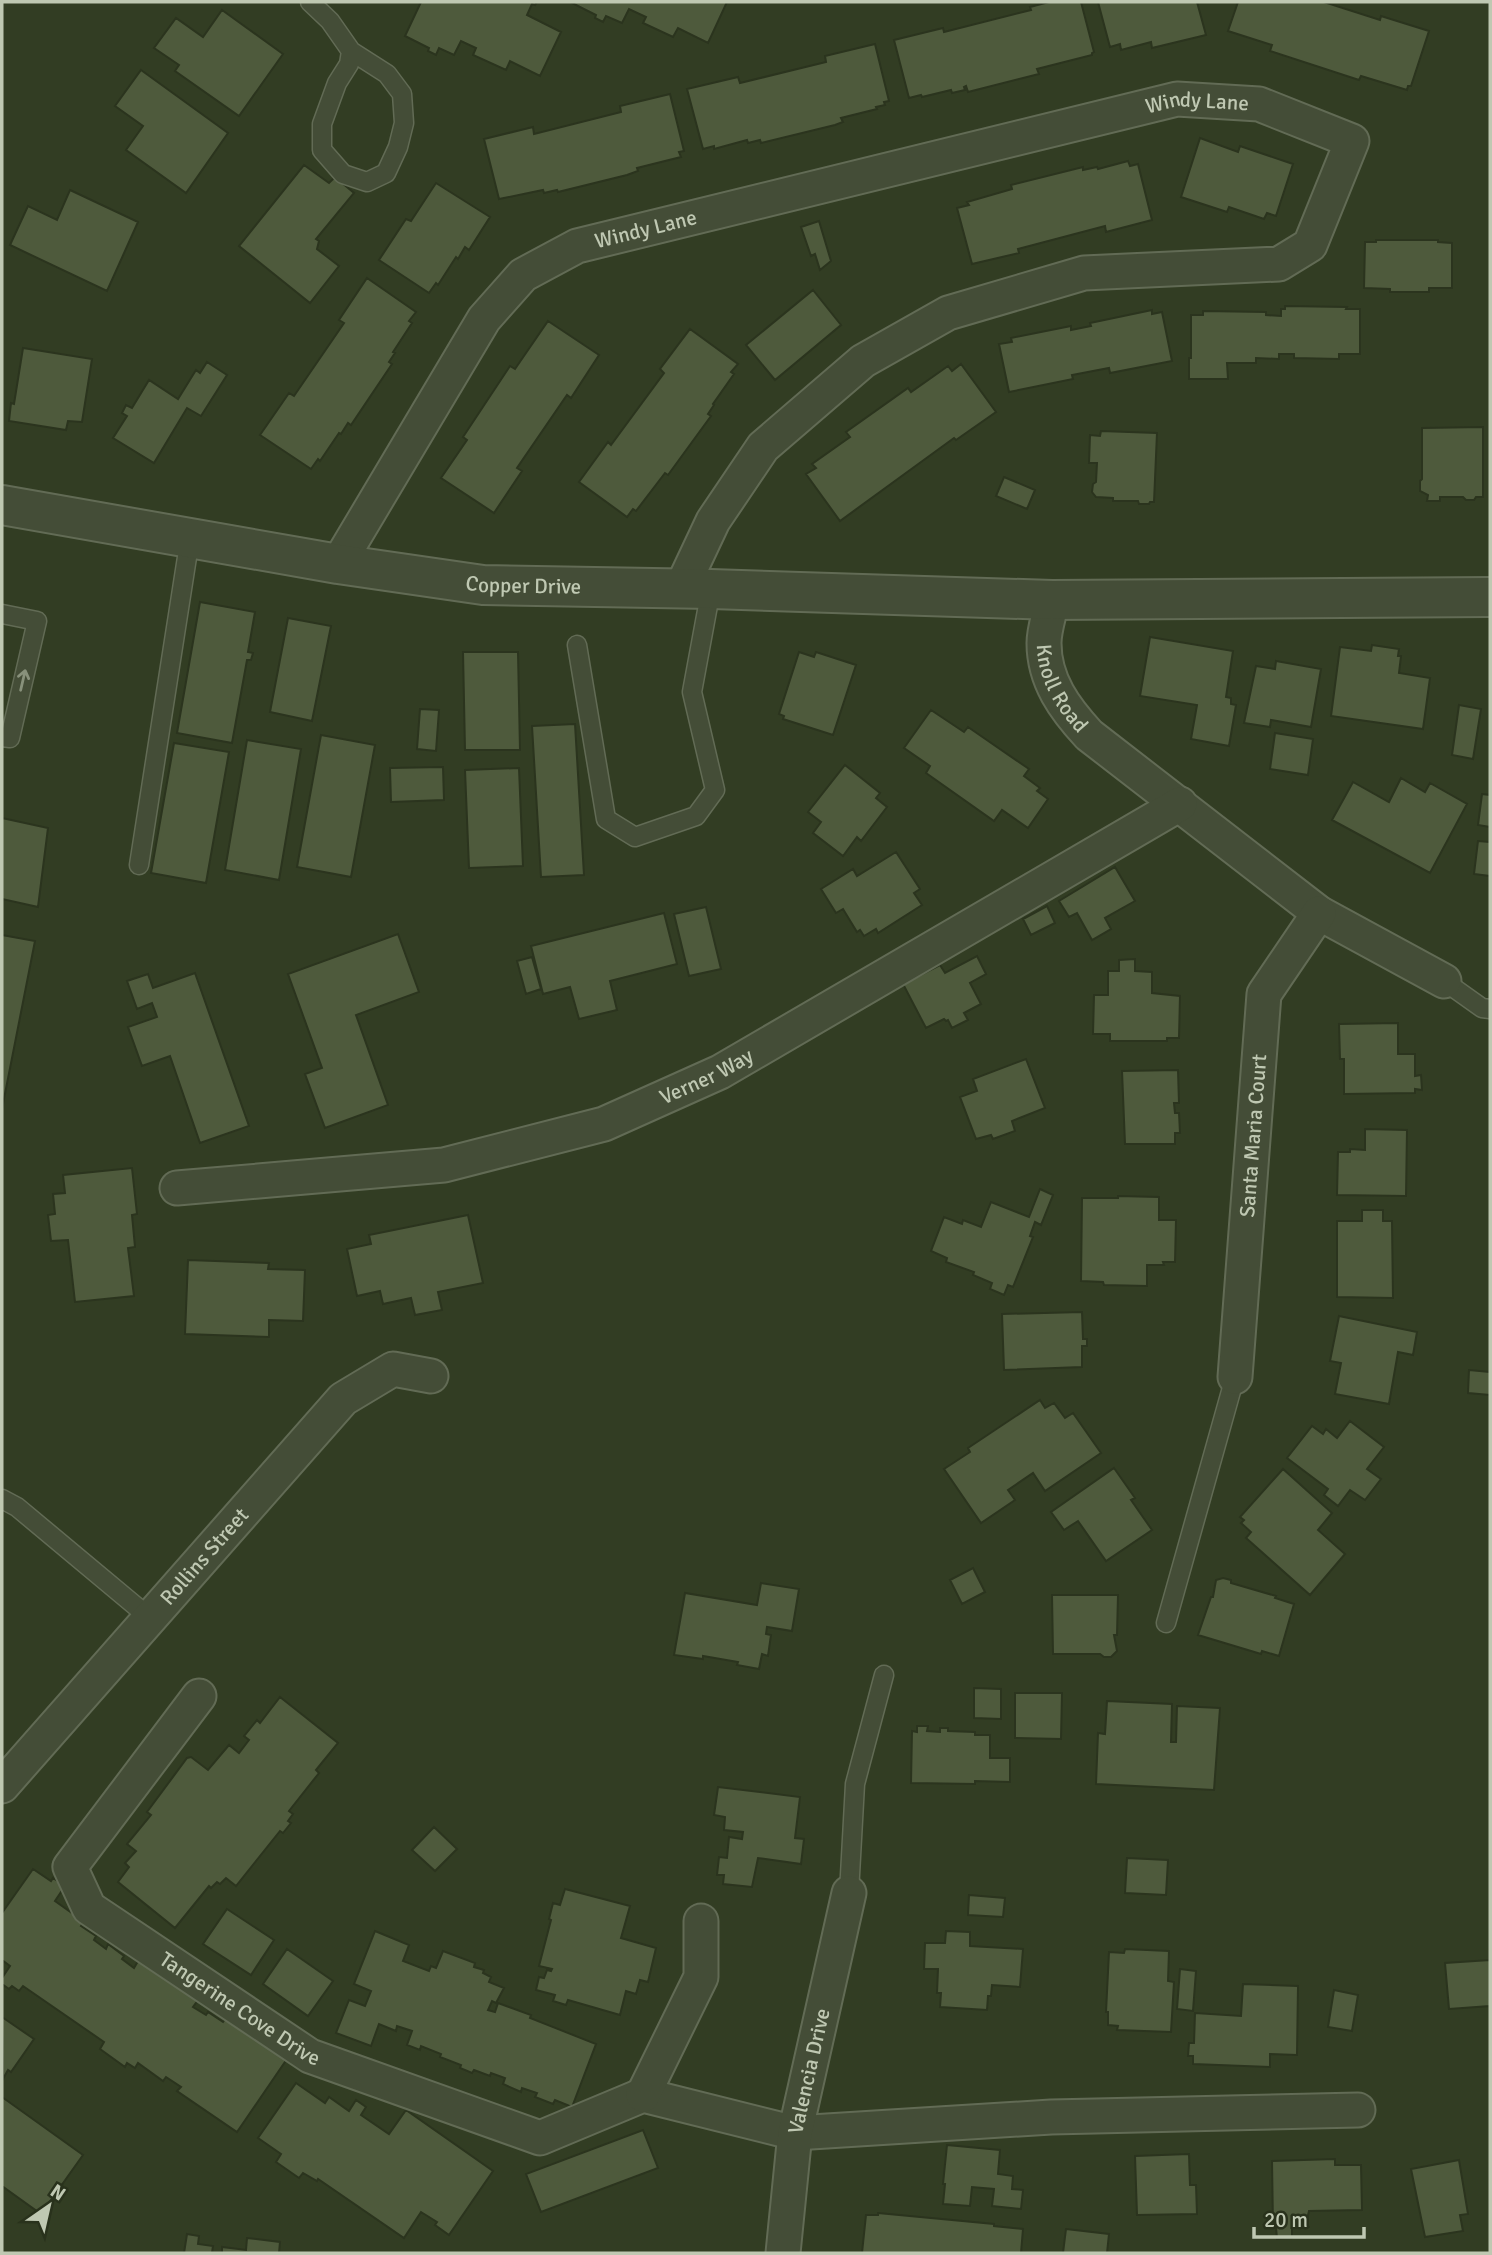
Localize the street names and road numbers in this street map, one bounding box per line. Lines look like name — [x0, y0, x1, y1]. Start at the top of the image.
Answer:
street label: Windy Lane — [1143, 86, 1250, 119]
street label: Windy Lane — [592, 204, 699, 254]
street label: Copper Drive — [464, 570, 581, 600]
street label: Knoll Road — [1031, 643, 1094, 738]
street label: Verner Way — [656, 1042, 758, 1110]
street label: Santa Maria Court — [1234, 1053, 1272, 1218]
street label: Rollins Street — [155, 1502, 254, 1610]
street label: Tangerine Cove Drive — [155, 1946, 323, 2071]
street label: Valencia Drive — [782, 2006, 836, 2136]

